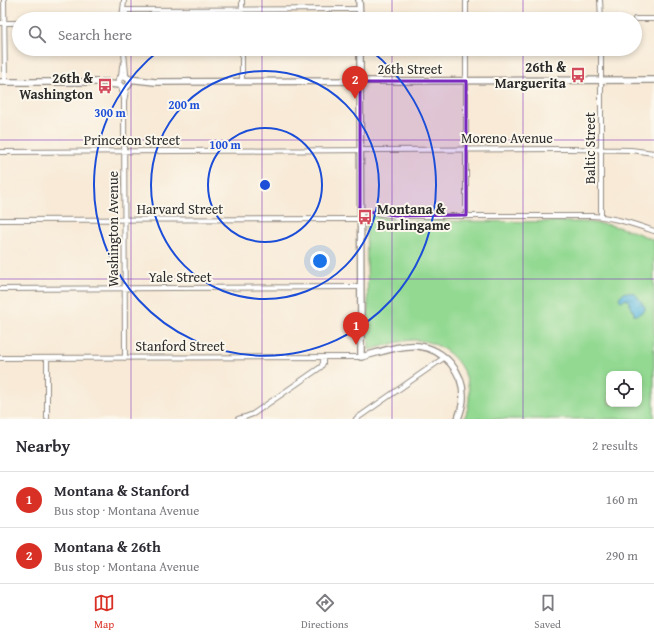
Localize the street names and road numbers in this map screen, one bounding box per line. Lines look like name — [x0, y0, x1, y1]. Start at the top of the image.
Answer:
street label: 26th Street — [378, 59, 442, 79]
street label: Baltic Street — [580, 112, 600, 184]
street label: Moreno Avenue — [461, 128, 553, 148]
street label: Princeton Street — [84, 130, 180, 150]
street label: Washington Avenue — [103, 170, 123, 287]
street label: Harvard Street — [137, 199, 223, 219]
street label: Yale Street — [148, 267, 212, 287]
street label: Stanford Street — [135, 336, 225, 356]

